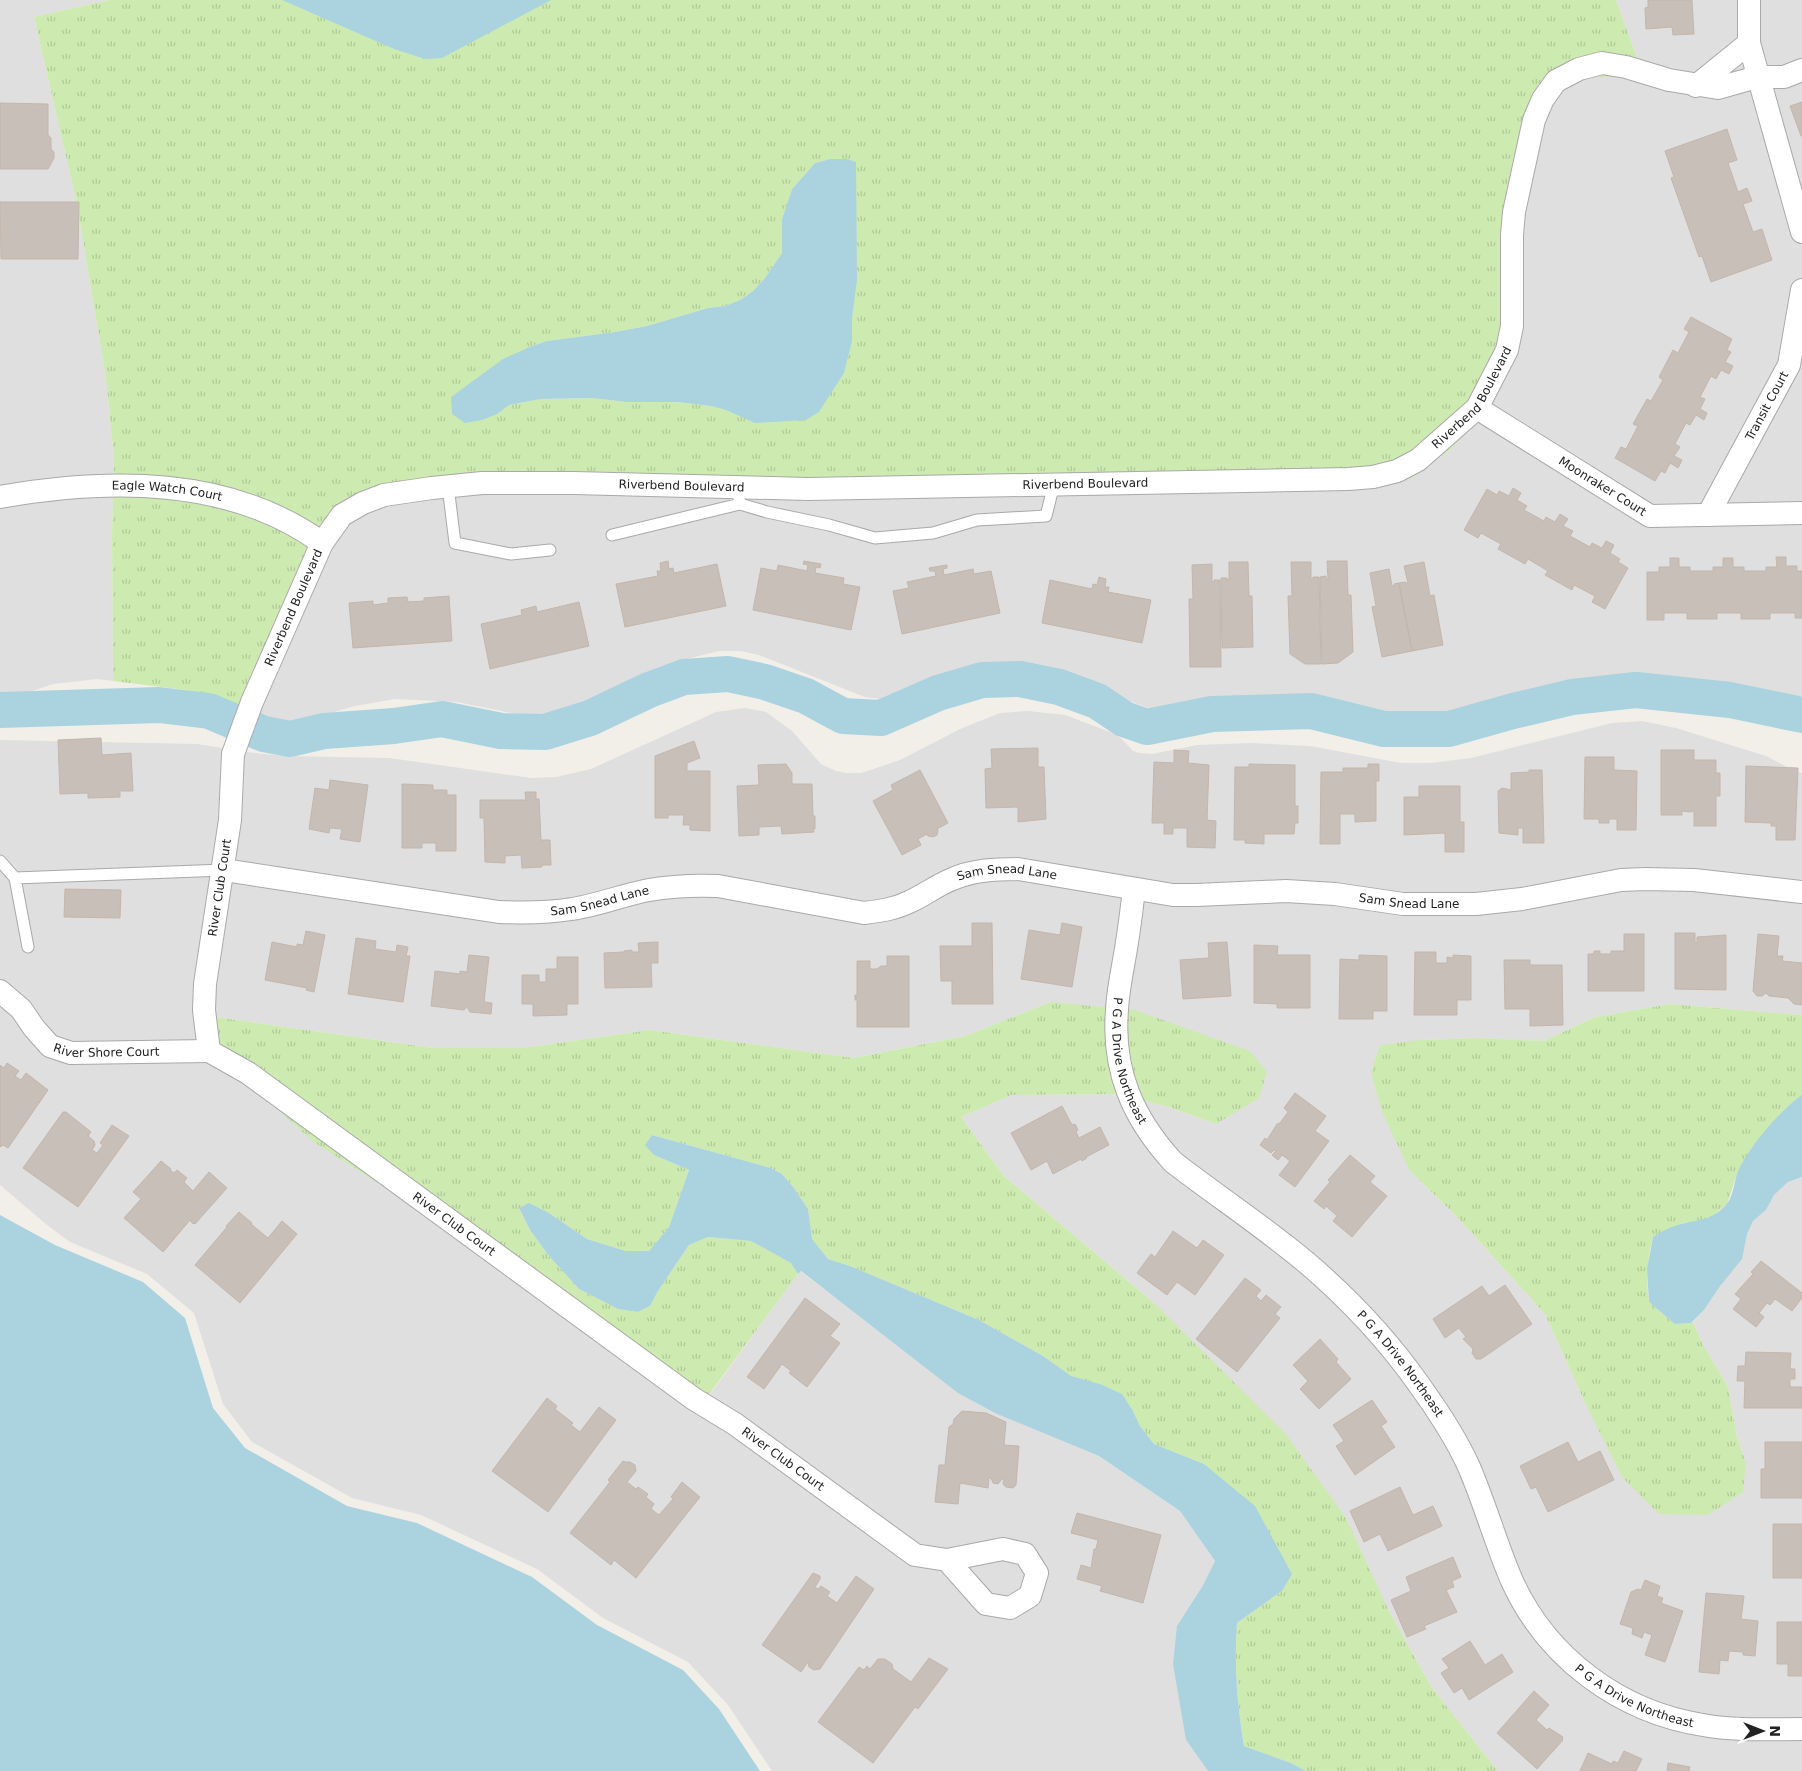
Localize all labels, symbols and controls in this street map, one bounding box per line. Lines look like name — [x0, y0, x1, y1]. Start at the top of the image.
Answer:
street label: Riverbend Boulevard — [1429, 344, 1515, 451]
street label: Transit Court — [1742, 369, 1791, 444]
street label: Moonraker Court — [1556, 454, 1649, 519]
street label: Riverbend Boulevard — [1022, 476, 1149, 492]
street label: Riverbend Boulevard — [618, 477, 745, 494]
street label: Eagle Watch Court — [112, 479, 224, 504]
street label: Riverbend Boulevard — [262, 547, 325, 668]
street label: River Club Court — [205, 838, 234, 938]
street label: Sam Snead Lane — [955, 862, 1058, 884]
street label: Sam Snead Lane — [550, 883, 650, 919]
street label: Sam Snead Lane — [1358, 891, 1459, 911]
street label: P G A Drive Northeast — [1109, 996, 1150, 1127]
street label: River Shore Court — [52, 1041, 160, 1060]
street label: River Club Court — [410, 1189, 498, 1259]
street label: P G A Drive Northeast — [1354, 1308, 1446, 1420]
street label: River Club Court — [739, 1424, 827, 1494]
street label: P G A Drive Northeast — [1572, 1661, 1695, 1730]
north arrow — [1737, 1706, 1787, 1756]
text: N — [1767, 1725, 1783, 1737]

